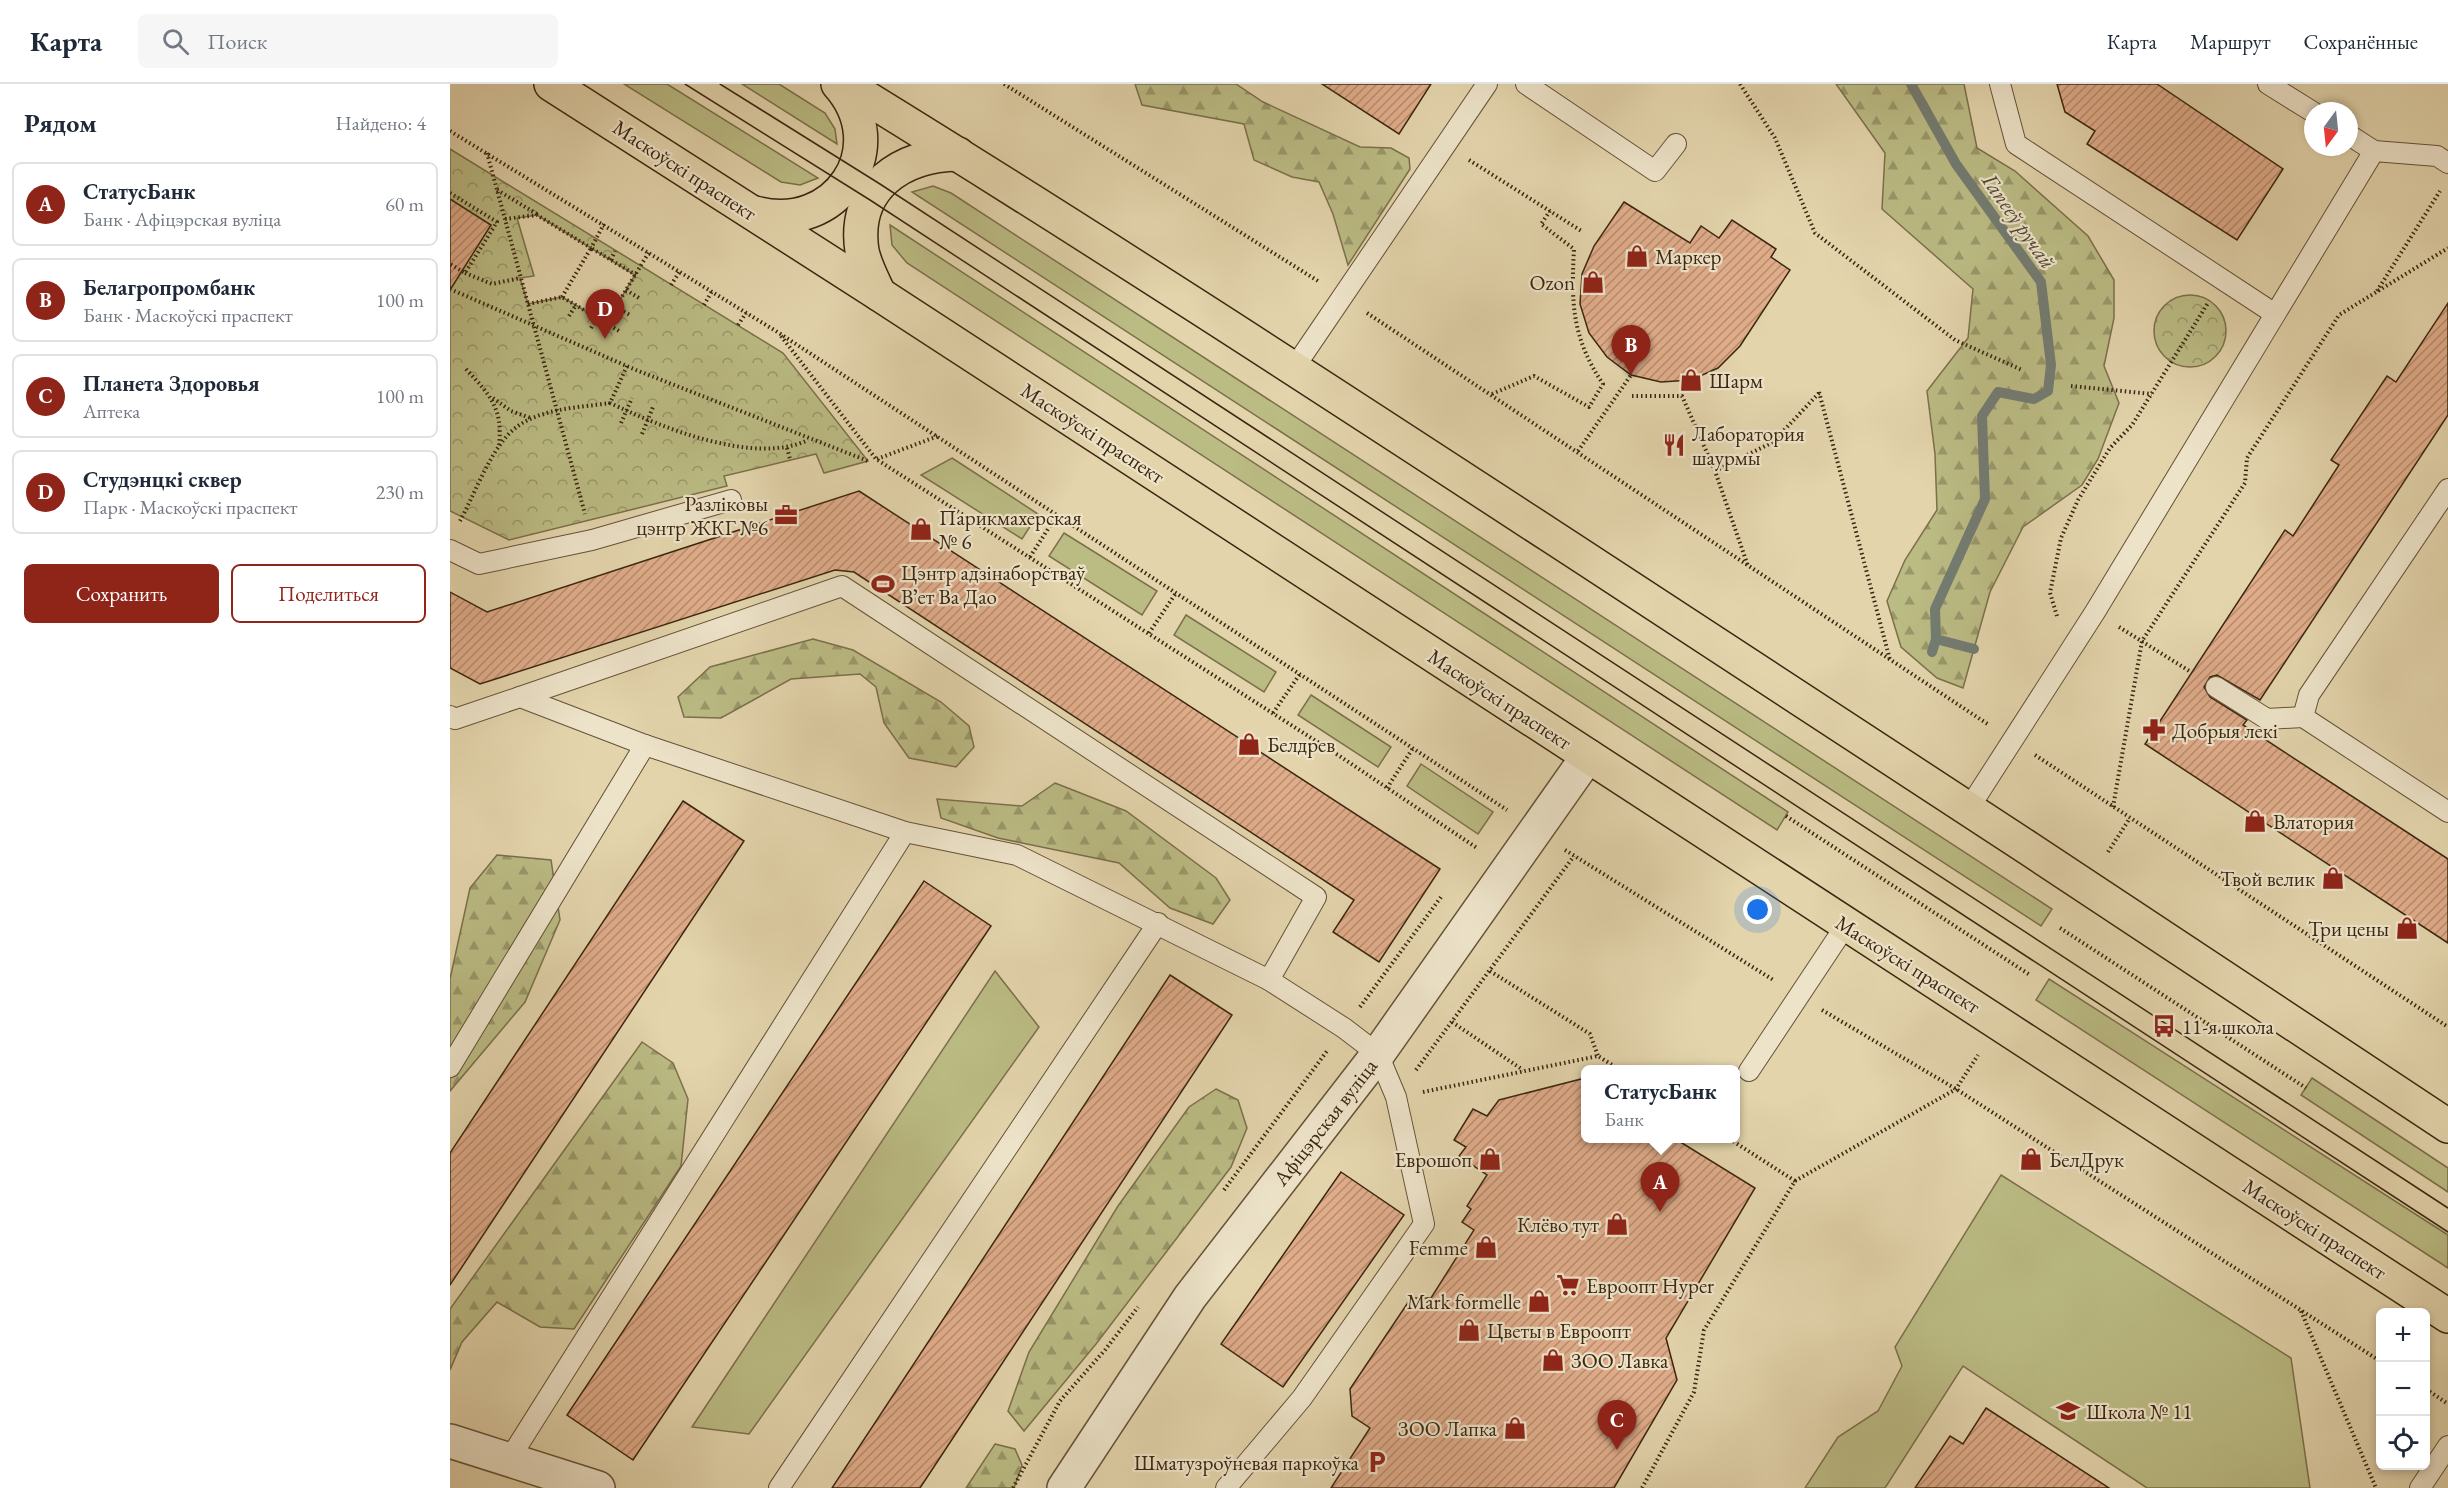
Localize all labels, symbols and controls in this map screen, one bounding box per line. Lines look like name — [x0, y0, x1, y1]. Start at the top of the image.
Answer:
search box — [138, 14, 558, 68]
text: Карта — [30, 23, 102, 59]
icon: search — [159, 25, 192, 58]
text: Поиск — [207, 27, 267, 56]
text: Карта — [2107, 28, 2157, 55]
text: Маршрут — [2190, 28, 2271, 55]
text: Сохранённые — [2304, 28, 2418, 55]
north arrow — [2304, 102, 2358, 156]
text: Рядом — [24, 106, 97, 140]
text: Найдено: 4 — [335, 110, 426, 136]
street label: Маскоўскі праспект — [608, 113, 762, 227]
water label: Гапееў ручай — [1975, 167, 2063, 275]
text: СтатусБанк — [83, 177, 196, 206]
text: A — [38, 191, 53, 217]
text: 60 m — [385, 191, 424, 217]
text: Банк · Афіцэрская вуліца — [83, 206, 281, 232]
shop icon: Маркер — [1624, 243, 1650, 269]
place label: Маркер — [1655, 243, 1722, 270]
place label: Ozon — [1530, 269, 1575, 296]
shop icon: Ozon — [1580, 269, 1606, 295]
text: Белагропромбанк — [83, 273, 255, 302]
text: B — [39, 287, 52, 313]
text: 100 m — [376, 287, 424, 313]
pin: D — [586, 290, 624, 339]
text: Банк · Маскоўскі праспект — [83, 302, 293, 328]
pin: B — [1612, 326, 1650, 375]
shop icon: Шарм — [1678, 367, 1704, 393]
place label: Шарм — [1709, 367, 1763, 394]
text: Планета Здоровья — [83, 369, 260, 398]
street label: Маскоўскі праспект — [1016, 376, 1170, 490]
text: C — [38, 383, 53, 409]
text: 100 m — [376, 383, 424, 409]
text: Аптека — [83, 398, 140, 424]
place label: Лаборатория шаурмы — [1692, 420, 1805, 471]
restaurant icon: Лаборатория шаурмы — [1661, 432, 1687, 458]
text: Студэнцкі сквер — [83, 465, 242, 494]
text: D — [38, 479, 53, 505]
text: 230 m — [376, 479, 424, 505]
place label: Разліковы цэнтр ЖКГ №6 — [636, 490, 768, 541]
text: Парк · Маскоўскі праспект — [83, 494, 298, 520]
office icon: Разліковы цэнтр ЖКГ №6 — [773, 502, 799, 528]
place label: Парикмахерская № 6 — [939, 504, 1082, 555]
shop icon: Парикмахерская № 6 — [908, 516, 934, 542]
place label: Цэнтр адзінаборстваў Вʼет Ва Дао — [901, 559, 1086, 610]
button: Сохранить — [24, 564, 219, 623]
button: Поделиться — [231, 564, 426, 623]
sports icon: Цэнтр адзінаборстваў Вʼет Ва Дао — [870, 571, 896, 597]
street label: Маскоўскі праспект — [1423, 642, 1577, 756]
pharmacy icon: Добрыя лекі — [2141, 717, 2167, 743]
place label: Добрыя лекі — [2172, 717, 2278, 744]
shop icon: Белдрев — [1236, 731, 1262, 757]
place label: Белдрев — [1267, 731, 1335, 758]
shop icon: Влатория — [2242, 808, 2268, 834]
place label: Влатория — [2273, 808, 2354, 835]
place label: Твой велик — [2220, 865, 2315, 892]
shop icon: Твой велик — [2320, 865, 2346, 891]
your location — [1743, 895, 1772, 924]
street label: Маскоўскі праспект — [1830, 909, 1986, 1020]
place label: Три цены — [2308, 915, 2389, 942]
shop icon: Три цены — [2394, 915, 2420, 941]
bus stop icon: 11-я школа — [2151, 1013, 2177, 1039]
place label: 11-я школа — [2182, 1013, 2275, 1040]
street label: Афіцэрская вуліца — [1266, 1053, 1383, 1192]
popup — [1581, 1065, 1740, 1143]
text: СтатусБанк — [1604, 1077, 1717, 1106]
text: Банк — [1604, 1106, 1644, 1132]
place label: Еврошоп — [1394, 1146, 1472, 1173]
shop icon: Еврошоп — [1477, 1146, 1503, 1172]
shop icon: БелДрук — [2018, 1146, 2044, 1172]
place label: БелДрук — [2049, 1146, 2124, 1173]
pin: A — [1640, 1162, 1680, 1212]
street label: Маскоўскі праспект — [2238, 1172, 2392, 1286]
place label: Клёво тут — [1517, 1211, 1599, 1238]
shop icon: Клёво тут — [1604, 1211, 1630, 1237]
place label: Femme — [1409, 1234, 1468, 1261]
shop icon: Femme — [1473, 1234, 1499, 1260]
supermarket icon: Евроопт Hyper — [1555, 1272, 1581, 1298]
place label: Евроопт Hyper — [1586, 1272, 1714, 1299]
place label: Mark formelle — [1407, 1288, 1521, 1315]
shop icon: Mark formelle — [1526, 1288, 1552, 1314]
map controls — [2376, 1308, 2430, 1470]
button: + — [2376, 1308, 2430, 1362]
shop icon: Цветы в Евроопт — [1456, 1317, 1482, 1343]
place label: Цветы в Евроопт — [1487, 1317, 1631, 1344]
shop icon: ЗОО Лавка — [1540, 1347, 1566, 1373]
place label: ЗОО Лавка — [1571, 1347, 1669, 1374]
button: − — [2376, 1362, 2430, 1416]
school or university icon: Школа № 11 — [2055, 1398, 2081, 1424]
place label: Школа № 11 — [2086, 1398, 2192, 1425]
pin: C — [1598, 1400, 1636, 1450]
place label: ЗОО Лапка — [1398, 1415, 1498, 1442]
shop icon: ЗОО Лапка — [1502, 1415, 1528, 1441]
button: locate — [2376, 1416, 2430, 1470]
place label: Шматузроўневая паркоўка — [1134, 1449, 1360, 1476]
parking icon: Шматузроўневая паркоўка — [1364, 1449, 1390, 1475]

